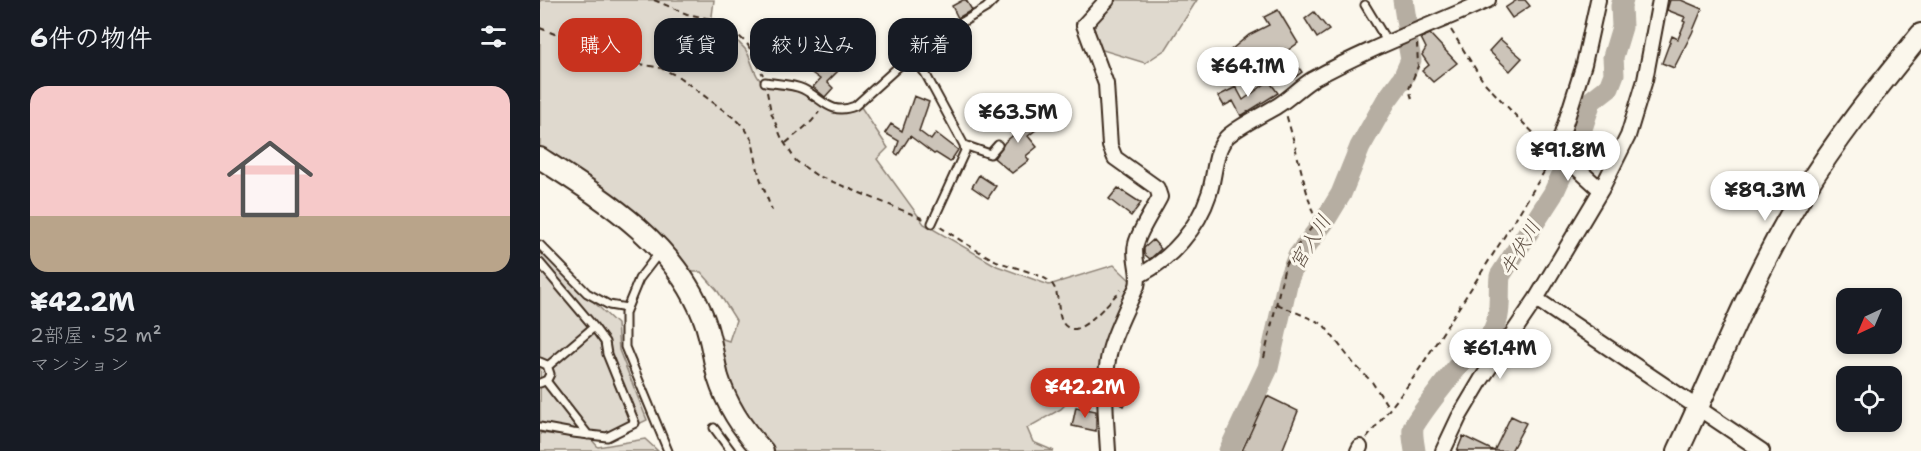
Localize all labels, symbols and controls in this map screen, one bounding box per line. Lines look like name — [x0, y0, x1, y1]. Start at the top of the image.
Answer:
chip: 購入 — [558, 18, 642, 72]
chip: 賃貸 — [654, 18, 738, 72]
chip: 絞り込み — [750, 18, 876, 72]
chip: 新着 — [888, 18, 972, 72]
text: 6件の物件 — [30, 20, 152, 55]
icon: filters — [477, 20, 510, 53]
pin: ¥64.1M — [1199, 47, 1297, 98]
text: ¥64.1M — [1211, 53, 1285, 79]
pin: ¥63.5M — [969, 93, 1067, 144]
text: ¥63.5M — [978, 99, 1058, 125]
icon: home — [216, 125, 324, 233]
pin: ¥91.8M — [1519, 131, 1617, 182]
text: ¥91.8M — [1530, 137, 1606, 163]
pin: ¥89.3M — [1716, 171, 1814, 222]
text: ¥89.3M — [1724, 177, 1806, 203]
water label: 宮入川 — [1283, 210, 1337, 274]
water label: 牛伏川 — [1494, 216, 1546, 280]
text: ¥42.2M — [30, 284, 135, 319]
north arrow — [1836, 288, 1902, 354]
map controls — [1836, 288, 1902, 432]
text: 2部屋 · 52 m² — [30, 322, 162, 348]
pin: ¥61.4M — [1451, 329, 1549, 380]
text: ¥61.4M — [1463, 335, 1537, 361]
text: マンション — [30, 351, 129, 377]
button: locate — [1836, 366, 1902, 432]
pin: ¥42.2M — [1036, 368, 1134, 419]
text: ¥42.2M — [1045, 374, 1125, 400]

